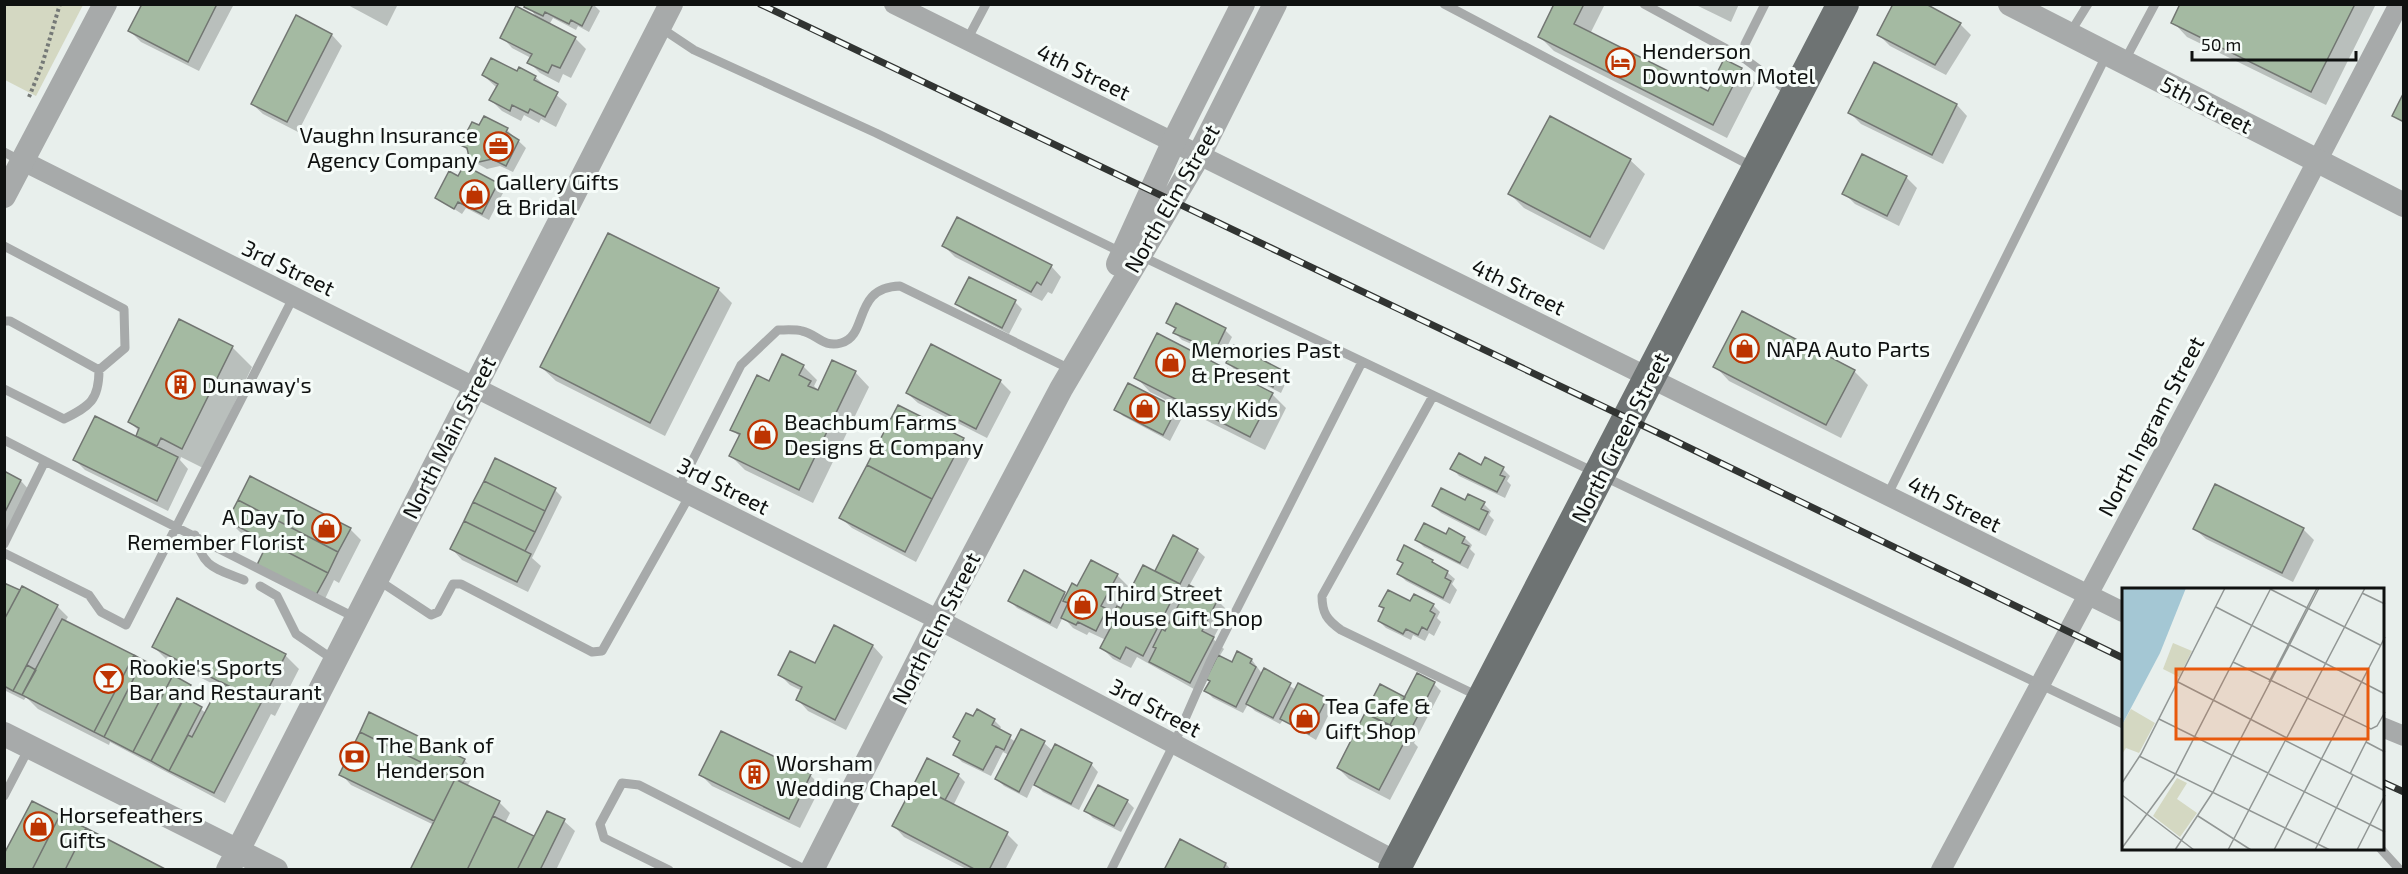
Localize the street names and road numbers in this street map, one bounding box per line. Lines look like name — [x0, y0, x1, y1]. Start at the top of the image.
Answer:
street label: 4th Street — [1033, 37, 1135, 105]
street label: 5th Street — [2157, 70, 2257, 138]
street label: North Elm Street — [1118, 119, 1224, 277]
street label: 3rd Street — [239, 234, 339, 300]
street label: 4th Street — [1468, 252, 1570, 320]
street label: North Ingram Street — [2092, 332, 2208, 520]
street label: North Green Street — [1565, 347, 1673, 527]
street label: North Main Street — [396, 352, 500, 522]
street label: 3rd Street — [674, 451, 774, 519]
street label: 4th Street — [1904, 469, 2006, 537]
street label: North Elm Street — [885, 548, 985, 708]
street label: 3rd Street — [1106, 672, 1206, 742]

